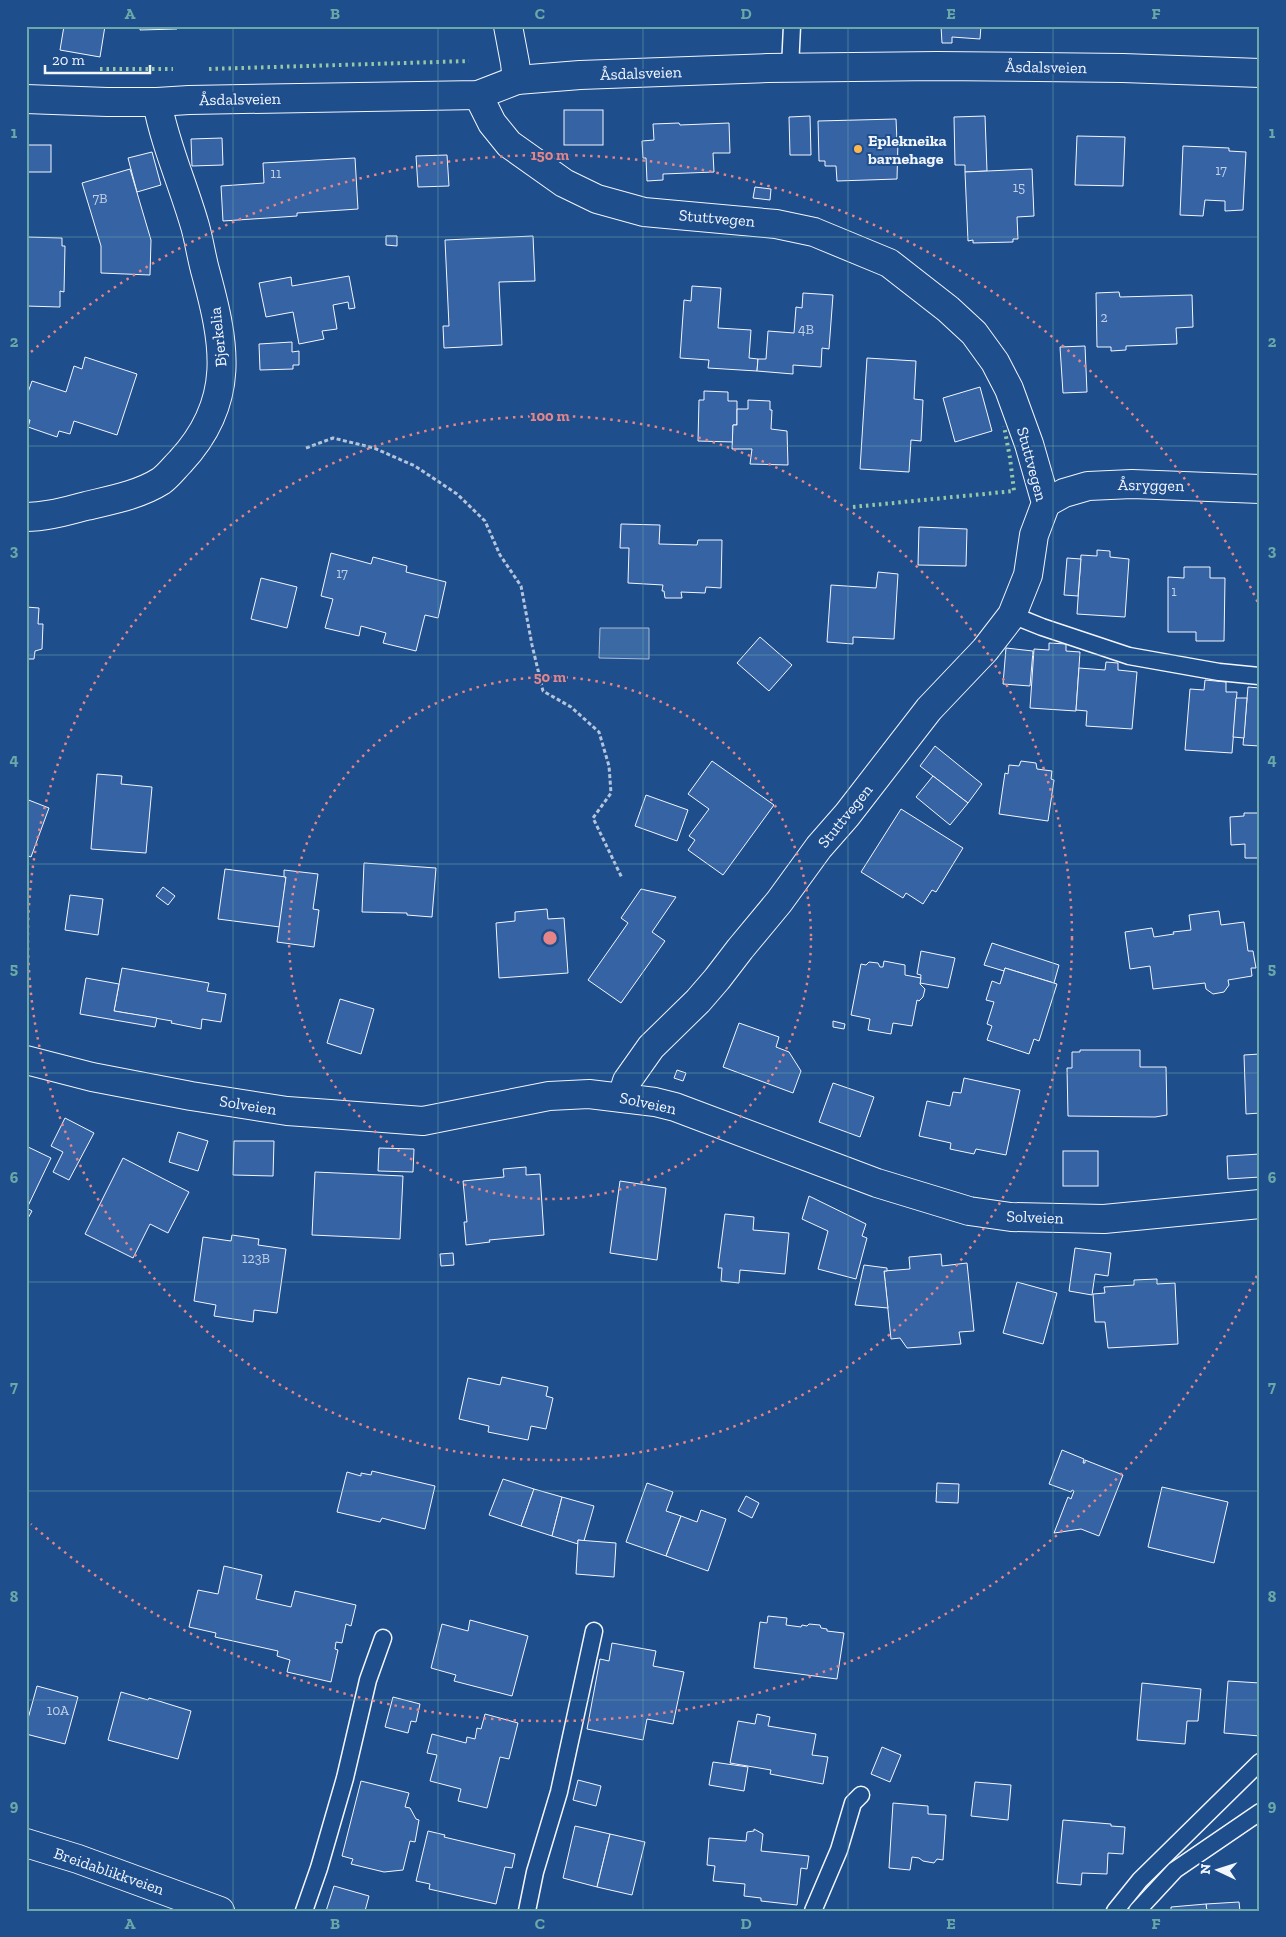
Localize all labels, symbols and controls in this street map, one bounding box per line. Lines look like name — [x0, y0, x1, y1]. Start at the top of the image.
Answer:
text: A — [125, 4, 136, 23]
text: B — [330, 4, 340, 23]
text: C — [535, 4, 545, 23]
text: D — [740, 4, 752, 23]
text: E — [946, 4, 956, 23]
text: F — [1151, 4, 1161, 23]
scale bar — [45, 42, 150, 74]
text: 20 m — [52, 51, 85, 69]
street label: Åsdalsveien — [1005, 57, 1088, 77]
street label: Åsdalsveien — [600, 62, 683, 84]
street label: Åsdalsveien — [199, 89, 282, 109]
text: 1 — [11, 123, 18, 142]
text: 1 — [1269, 123, 1276, 142]
place label: Eplekneika barnehage — [867, 131, 947, 168]
marker: Eplekneika barnehage — [852, 143, 864, 155]
text: 150 m — [531, 146, 569, 164]
house number: 17 — [1215, 162, 1227, 179]
house number: 11 — [271, 165, 282, 182]
house number: 15 — [1013, 179, 1025, 196]
house number: 7B — [92, 190, 108, 207]
street label: Stuttvegen — [678, 205, 757, 231]
street label: Bjerkelia — [205, 306, 231, 368]
house number: 2 — [1100, 309, 1108, 326]
house number: 4B — [798, 321, 814, 338]
text: 2 — [10, 332, 19, 351]
text: 2 — [1268, 332, 1277, 351]
text: 100 m — [530, 407, 570, 425]
street label: Stuttvegen — [1013, 425, 1051, 504]
street label: Åsryggen — [1118, 475, 1185, 495]
text: 3 — [10, 541, 19, 560]
text: 3 — [1268, 541, 1277, 560]
house number: 17 — [336, 565, 348, 582]
house number: 1 — [1171, 583, 1177, 600]
text: 50 m — [534, 668, 566, 686]
text: 4 — [9, 750, 19, 769]
text: 4 — [1267, 750, 1277, 769]
street label: Stuttvegen — [814, 780, 877, 852]
centre of rings — [541, 929, 559, 947]
text: 5 — [10, 959, 18, 978]
text: 5 — [1268, 959, 1276, 978]
street label: Solveien — [618, 1088, 679, 1118]
street label: Solveien — [218, 1091, 279, 1119]
text: 6 — [10, 1168, 19, 1187]
text: 6 — [1268, 1168, 1277, 1187]
street label: Solveien — [1006, 1207, 1065, 1228]
house number: 123B — [242, 1250, 270, 1267]
text: 7 — [10, 1377, 18, 1396]
text: 7 — [1268, 1377, 1276, 1396]
text: 8 — [10, 1587, 19, 1606]
text: 8 — [1268, 1587, 1277, 1606]
house number: 10A — [47, 1702, 70, 1719]
text: 9 — [10, 1796, 19, 1815]
text: 9 — [1268, 1796, 1277, 1815]
street label: Breidablikkveien — [51, 1843, 167, 1899]
north arrow — [1194, 1844, 1244, 1894]
text: N — [1197, 1863, 1214, 1875]
text: A — [125, 1914, 136, 1933]
text: B — [330, 1914, 340, 1933]
text: C — [535, 1914, 545, 1933]
text: D — [740, 1914, 752, 1933]
text: E — [946, 1914, 956, 1933]
text: F — [1151, 1914, 1161, 1933]

